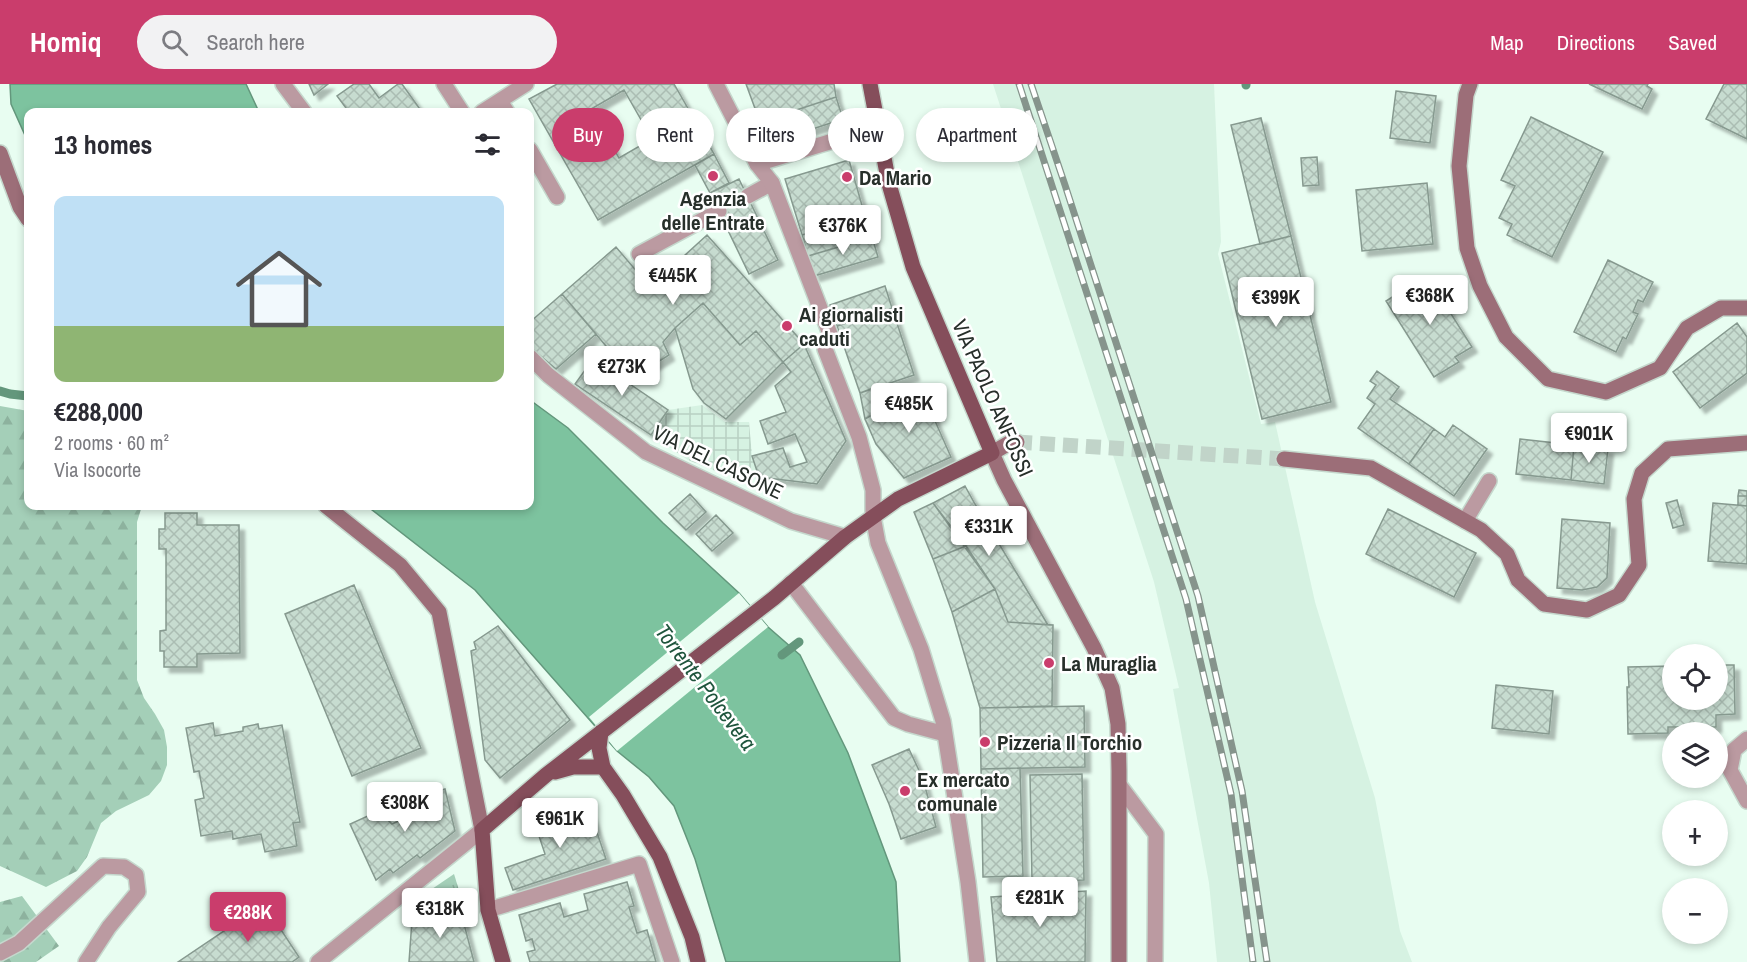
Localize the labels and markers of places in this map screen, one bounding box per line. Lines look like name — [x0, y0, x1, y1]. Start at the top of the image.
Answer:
place label: Da Mario — [859, 163, 932, 192]
marker: Agenzia delle Entrate — [706, 169, 720, 183]
marker: Da Mario — [840, 170, 854, 184]
place label: Agenzia delle Entrate — [661, 184, 765, 237]
pin: €376K — [801, 205, 885, 256]
pin: €445K — [631, 255, 715, 306]
pin: €368K — [1388, 275, 1472, 326]
pin: €399K — [1234, 277, 1318, 328]
place label: Ai giornalisti caduti — [799, 300, 903, 353]
marker: Ai giornalisti caduti — [780, 319, 794, 333]
pin: €273K — [580, 346, 664, 397]
pin: €485K — [867, 383, 951, 434]
pin: €901K — [1547, 413, 1631, 464]
pin: €331K — [947, 506, 1031, 557]
place label: La Muraglia — [1061, 649, 1157, 678]
marker: La Muraglia — [1042, 656, 1056, 670]
place label: Pizzeria Il Torchio — [997, 728, 1142, 757]
marker: Pizzeria Il Torchio — [978, 735, 992, 749]
place label: Ex mercato comunale — [917, 765, 1010, 818]
pin: €308K — [363, 782, 447, 833]
marker: Ex mercato comunale — [898, 784, 912, 798]
pin: €961K — [518, 798, 602, 849]
pin: €281K — [998, 877, 1082, 928]
pin: €318K — [398, 888, 482, 939]
pin: €288K — [206, 892, 290, 943]

